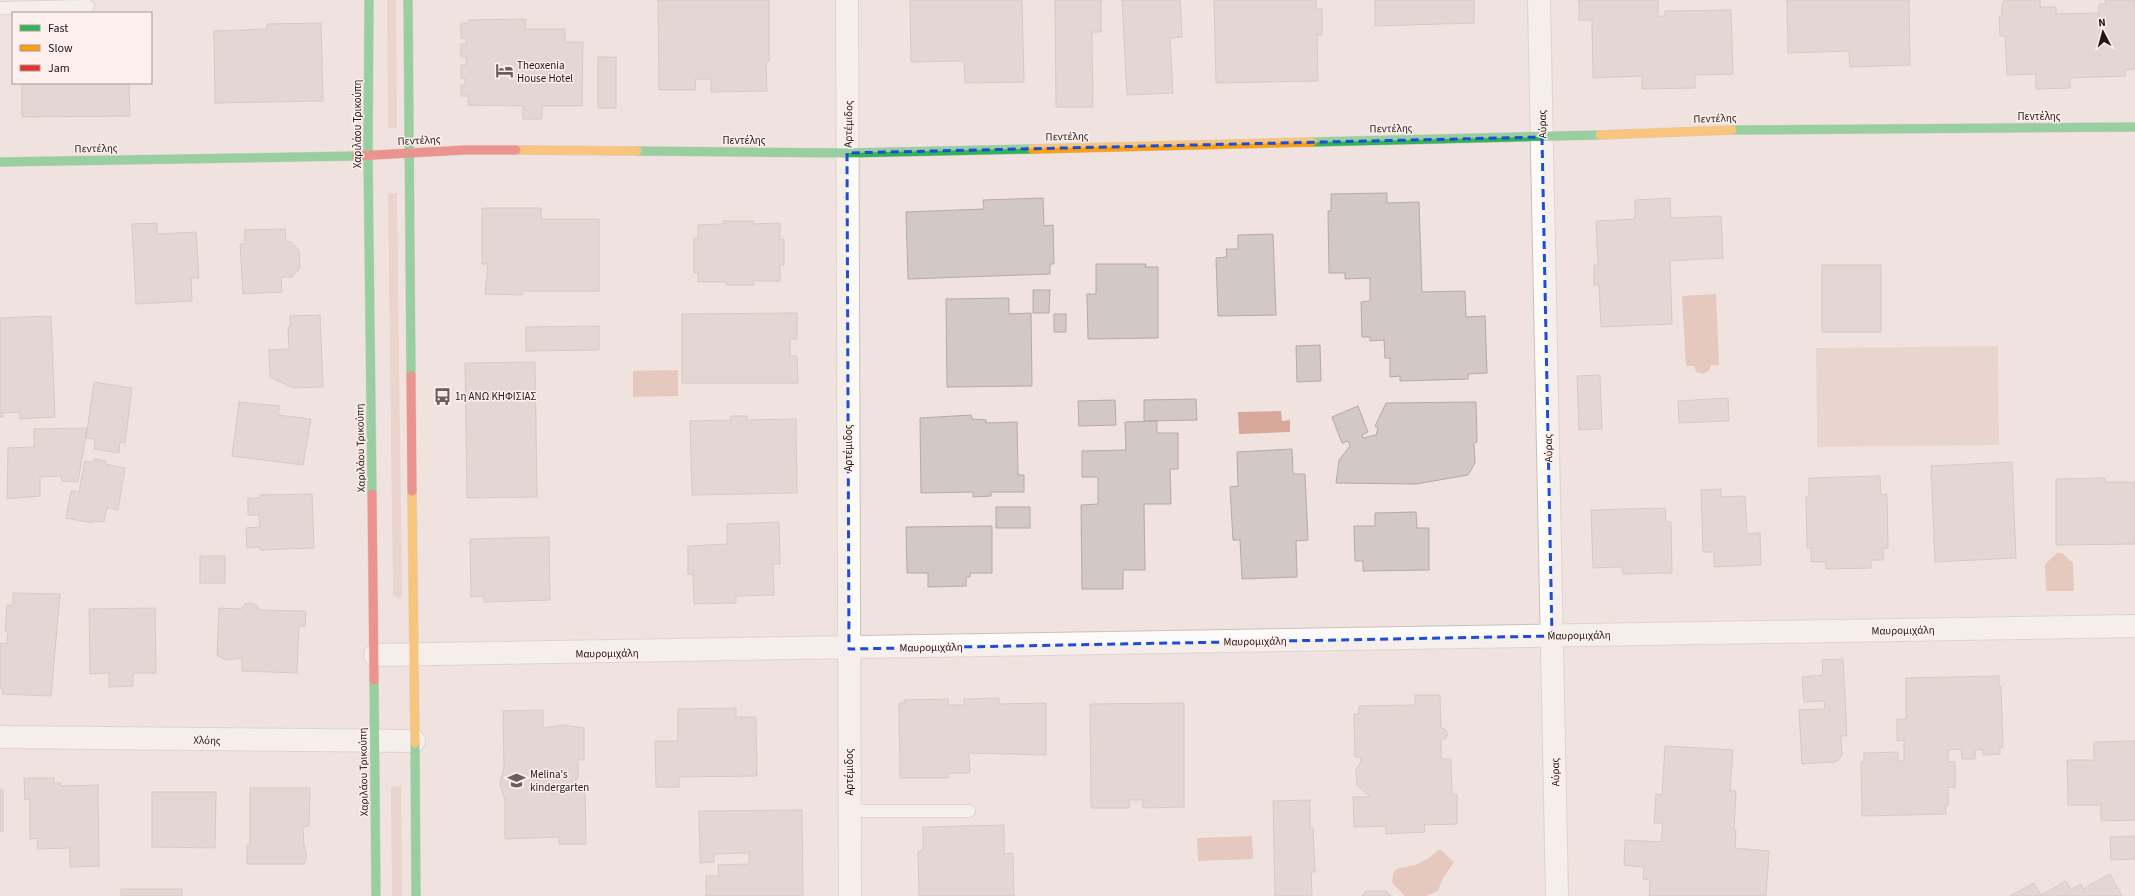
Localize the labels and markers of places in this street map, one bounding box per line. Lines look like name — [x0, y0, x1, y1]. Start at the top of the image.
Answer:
place label: Theoxenia House Hotel — [517, 58, 573, 86]
hotel icon: Theoxenia House Hotel — [494, 61, 514, 81]
bus stop icon: 1η ΑΝΩ ΚΗΦΙΣΙΑΣ — [432, 386, 452, 406]
place label: 1η ΑΝΩ ΚΗΦΙΣΙΑΣ — [455, 389, 537, 404]
place label: Melina's kindergarten — [530, 767, 589, 795]
school or university icon: Melina's kindergarten — [507, 770, 527, 790]

